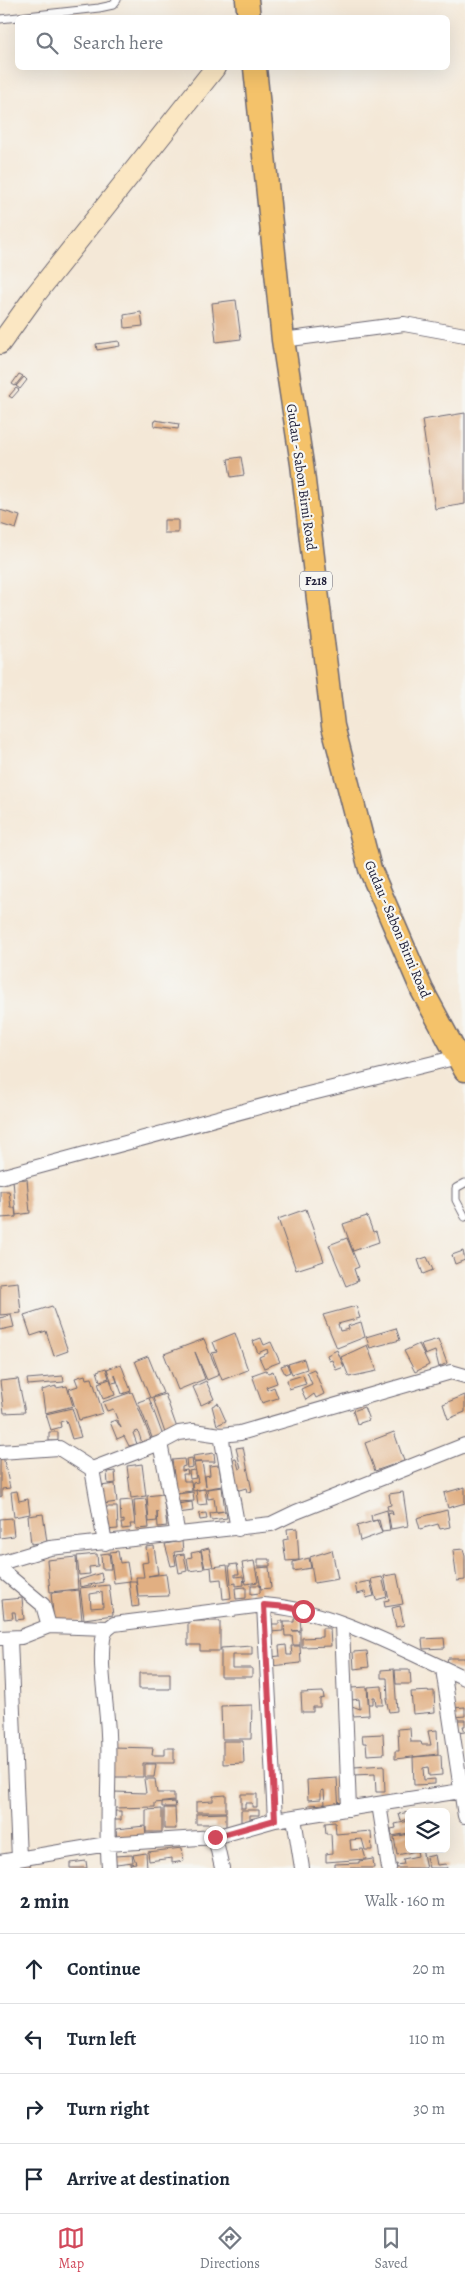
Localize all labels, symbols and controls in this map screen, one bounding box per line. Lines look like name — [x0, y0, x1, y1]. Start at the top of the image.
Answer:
search box — [15, 15, 450, 70]
icon: search — [33, 29, 61, 57]
text: Search here — [73, 30, 163, 56]
street label: Gudau - Sabon Birni Road — [282, 403, 321, 552]
road number: F218 — [300, 572, 332, 590]
street label: Gudau - Sabon Birni Road — [360, 857, 435, 1001]
route start — [292, 1600, 315, 1623]
map controls — [405, 1808, 450, 1853]
button: layers — [405, 1808, 450, 1853]
route end — [204, 1826, 227, 1849]
text: 2 min — [20, 1887, 69, 1915]
text: Walk · 160 m — [365, 1890, 445, 1912]
icon: ahead — [20, 1955, 48, 1983]
text: Continue — [67, 1956, 141, 1982]
text: 20 m — [412, 1958, 445, 1980]
icon: left — [20, 2025, 48, 2053]
text: Turn left — [67, 2026, 136, 2052]
text: 110 m — [409, 2028, 445, 2050]
icon: right — [20, 2095, 48, 2123]
text: Turn right — [67, 2096, 149, 2122]
text: 30 m — [413, 2098, 445, 2120]
icon: arrive — [20, 2165, 48, 2193]
text: Arrive at destination — [67, 2166, 230, 2192]
tab: Map — [57, 2224, 85, 2273]
tab: Directions — [200, 2224, 260, 2273]
tab: Saved — [375, 2224, 408, 2273]

